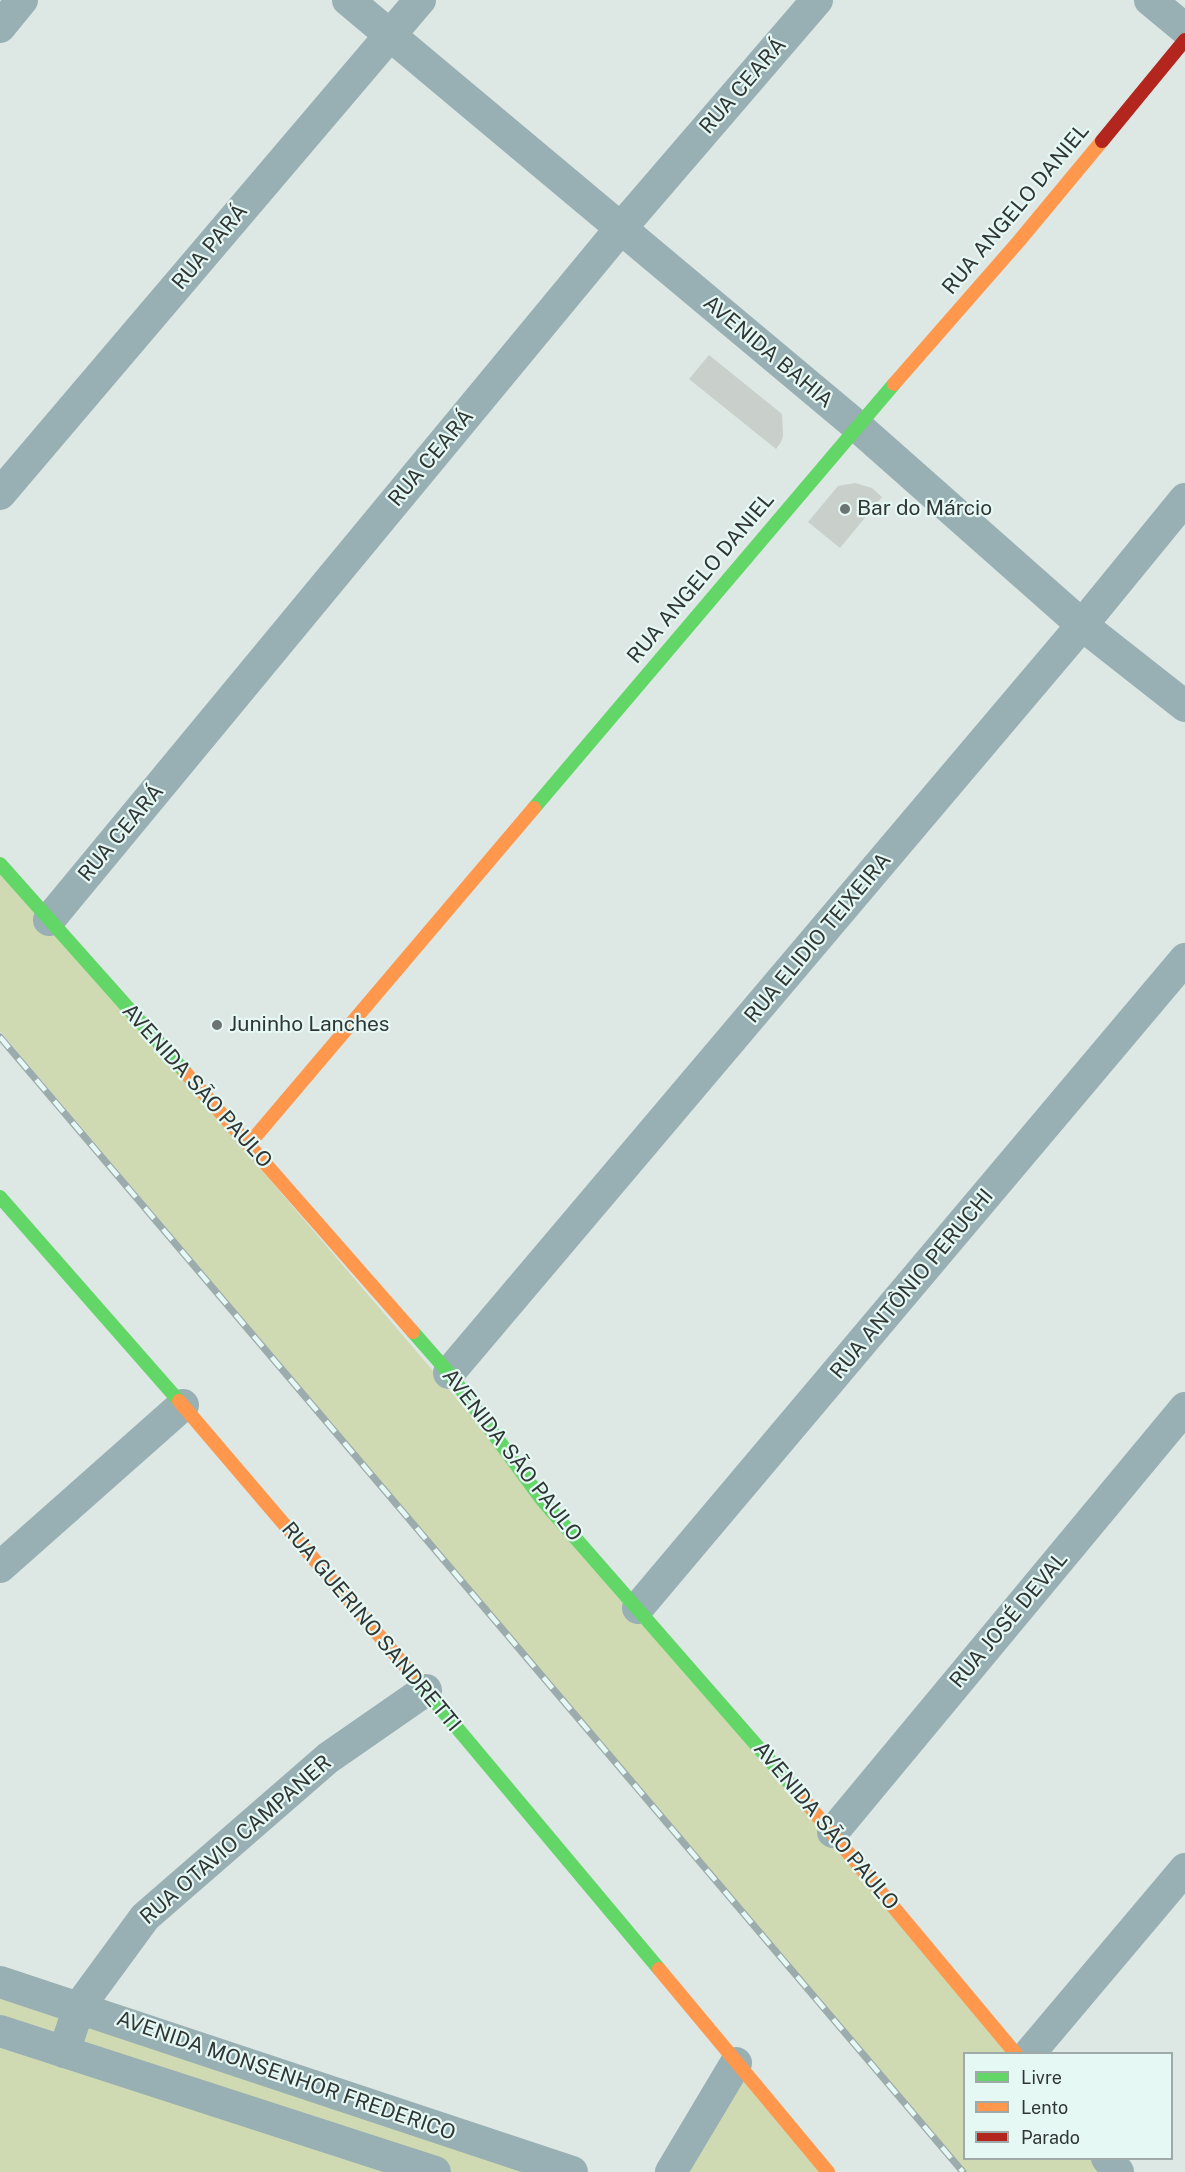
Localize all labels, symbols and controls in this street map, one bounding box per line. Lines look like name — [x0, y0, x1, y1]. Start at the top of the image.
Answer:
street label: RUA CEARÁ — [694, 33, 792, 139]
street label: RUA ANGELO DANIEL — [937, 118, 1095, 300]
street label: RUA PARÁ — [167, 199, 253, 295]
street label: AVENIDA BAHIA — [698, 290, 838, 414]
street label: RUA CEARÁ — [383, 404, 479, 512]
street label: RUA ANGELO DANIEL — [622, 487, 780, 669]
place label: Bar do Márcio — [857, 496, 992, 522]
marker: Bar do Márcio — [838, 502, 852, 516]
street label: RUA CEARÁ — [73, 779, 169, 887]
street label: RUA ELIDIO TEIXEIRA — [739, 848, 897, 1028]
street label: AVENIDA SÃO PAULO — [117, 999, 277, 1173]
place label: Juninho Lanches — [229, 1012, 389, 1038]
marker: Juninho Lanches — [210, 1018, 224, 1032]
street label: RUA ANTÔNIO PERUCHI — [825, 1184, 999, 1384]
street label: AVENIDA SÃO PAULO — [437, 1364, 587, 1546]
street label: RUA GUERINO SANDRETTI — [276, 1517, 466, 1737]
street label: RUA JOSÉ DEVAL — [945, 1547, 1073, 1693]
street label: AVENIDA SÃO PAULO — [748, 1737, 904, 1915]
street label: RUA OTAVIO CAMPANER — [135, 1750, 337, 1930]
street label: AVENIDA MONSENHOR FREDERICO — [113, 2006, 459, 2146]
legend — [963, 2052, 1173, 2160]
text: Livre — [1021, 2067, 1062, 2088]
text: Lento — [1021, 2097, 1068, 2118]
text: Parado — [1021, 2127, 1080, 2148]

